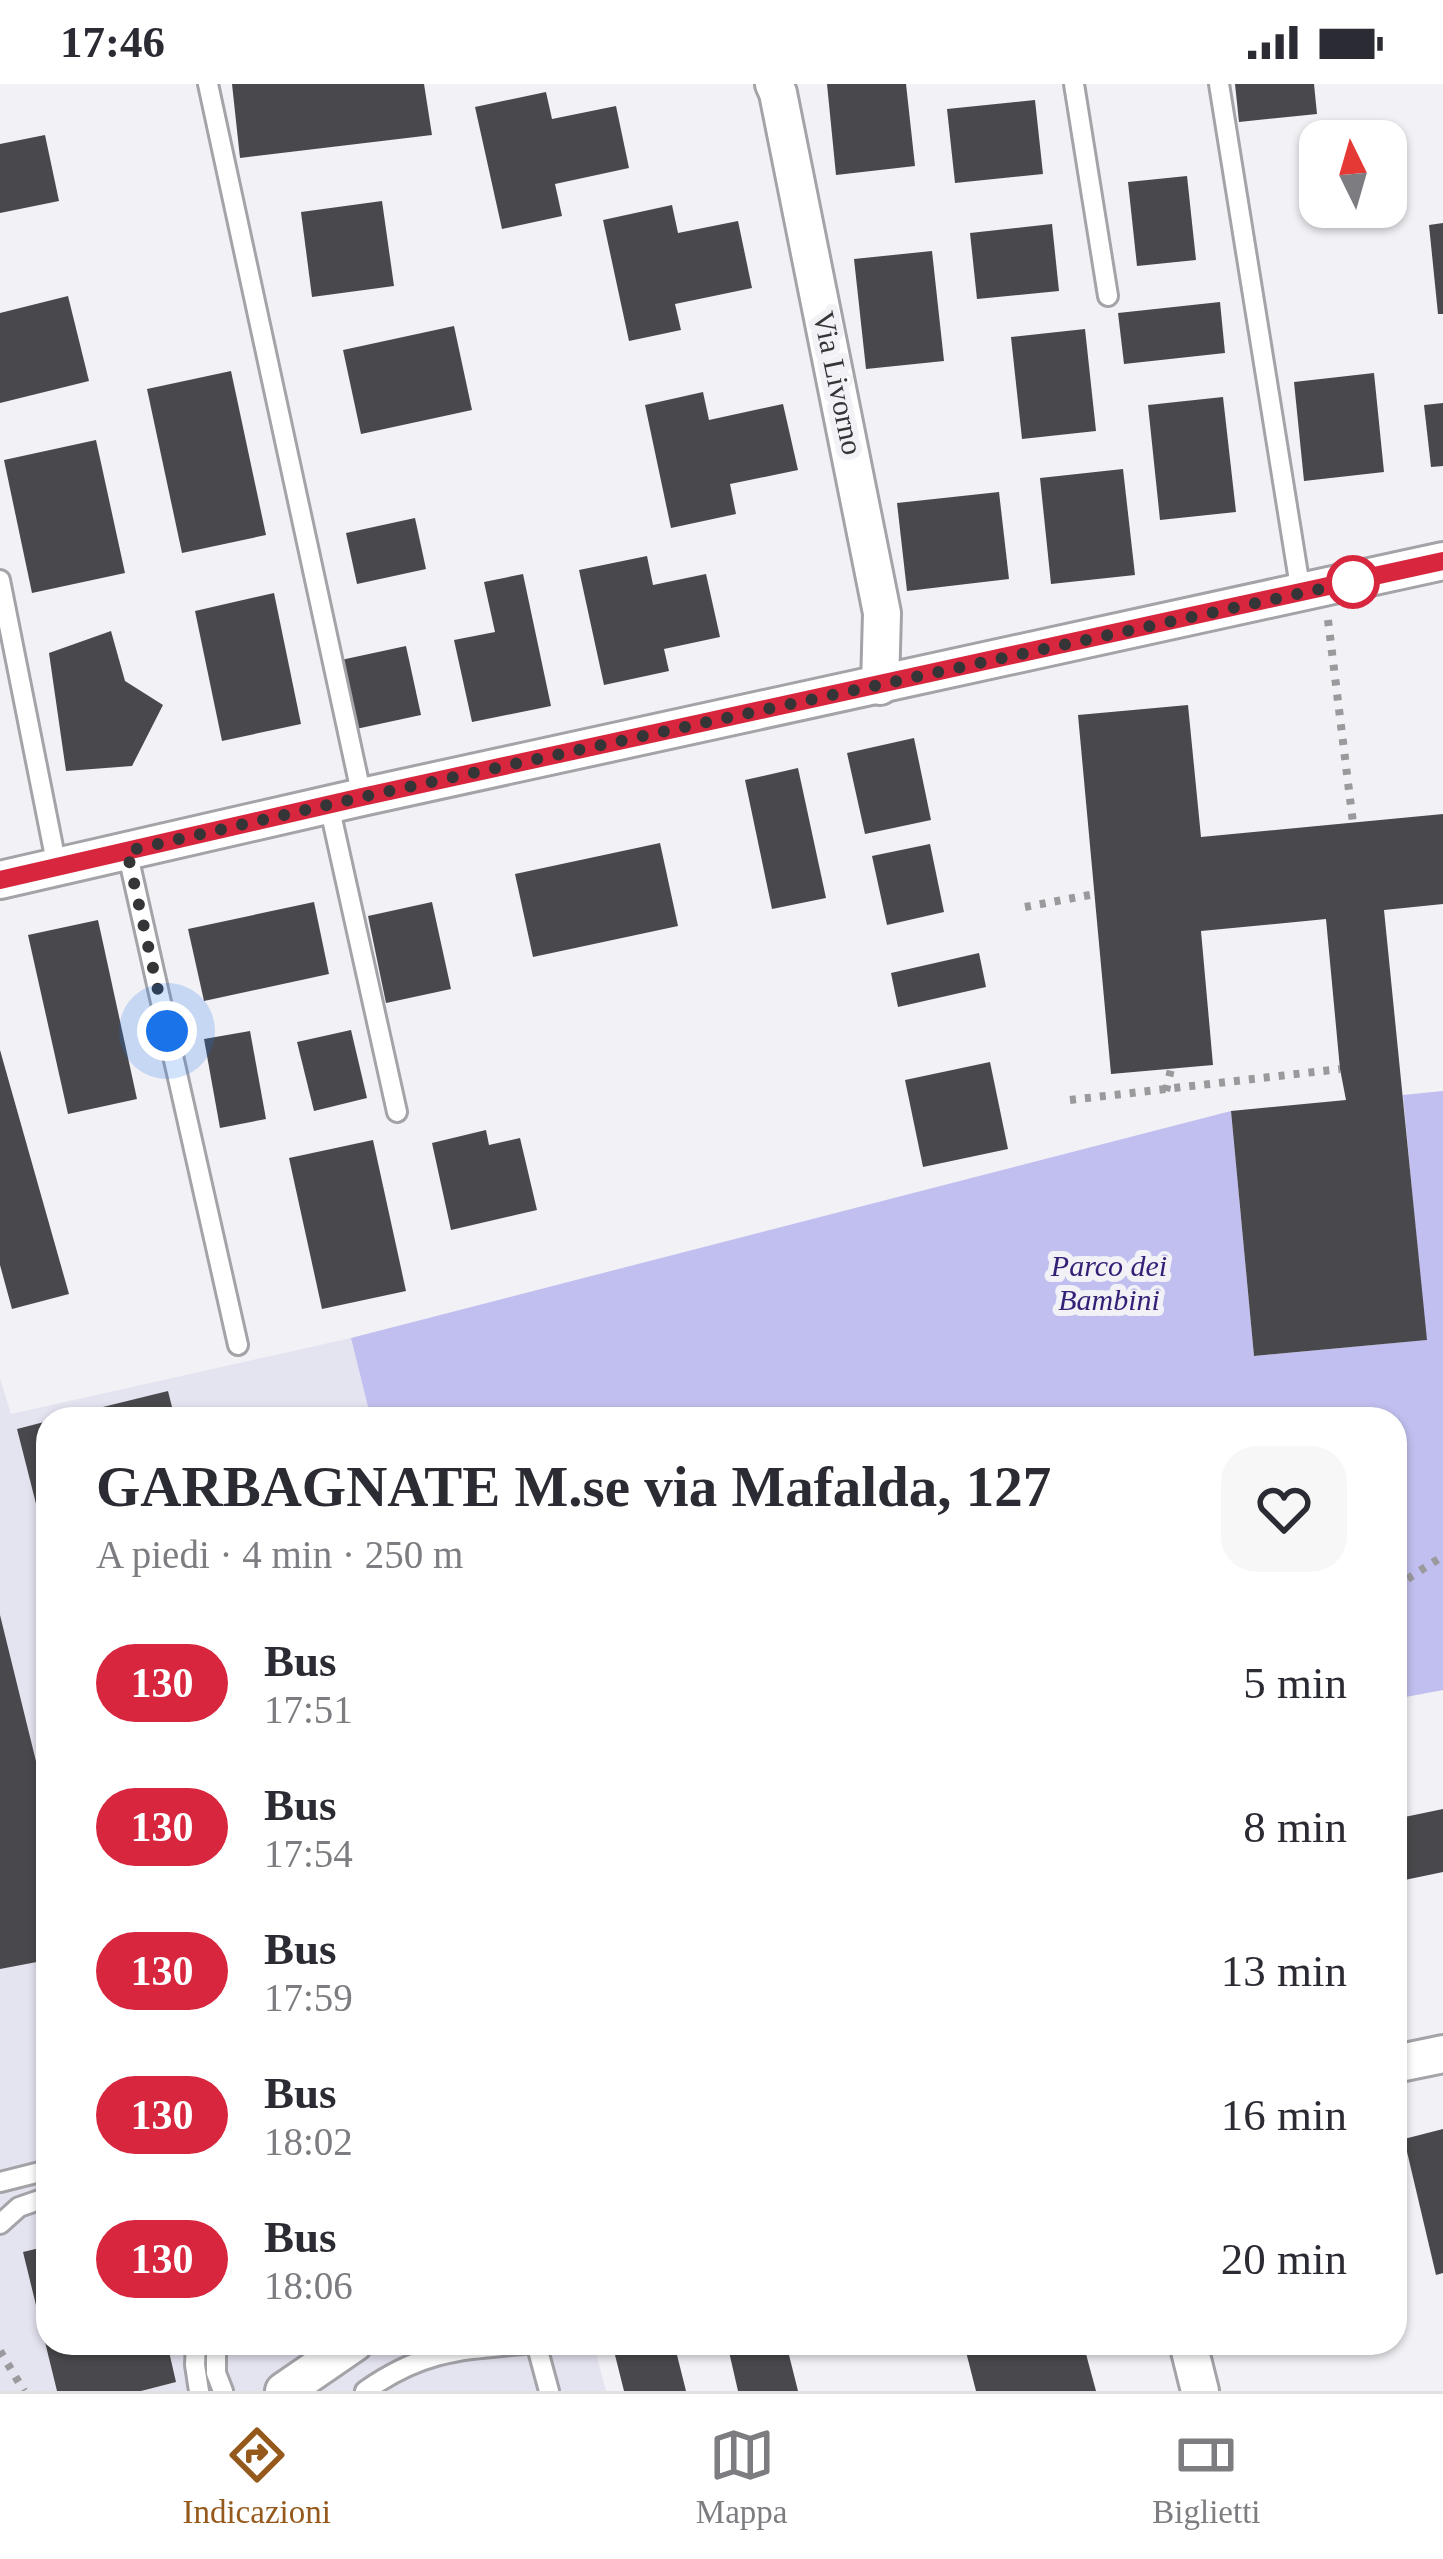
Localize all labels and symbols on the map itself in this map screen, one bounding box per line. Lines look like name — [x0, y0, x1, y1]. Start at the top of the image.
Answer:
north arrow — [1299, 120, 1407, 228]
street label: Via Livorno — [807, 308, 870, 458]
unlabelled marker — [1328, 557, 1378, 607]
your location — [137, 1001, 197, 1061]
park label: Parco dei Bambini — [1050, 1249, 1167, 1316]

